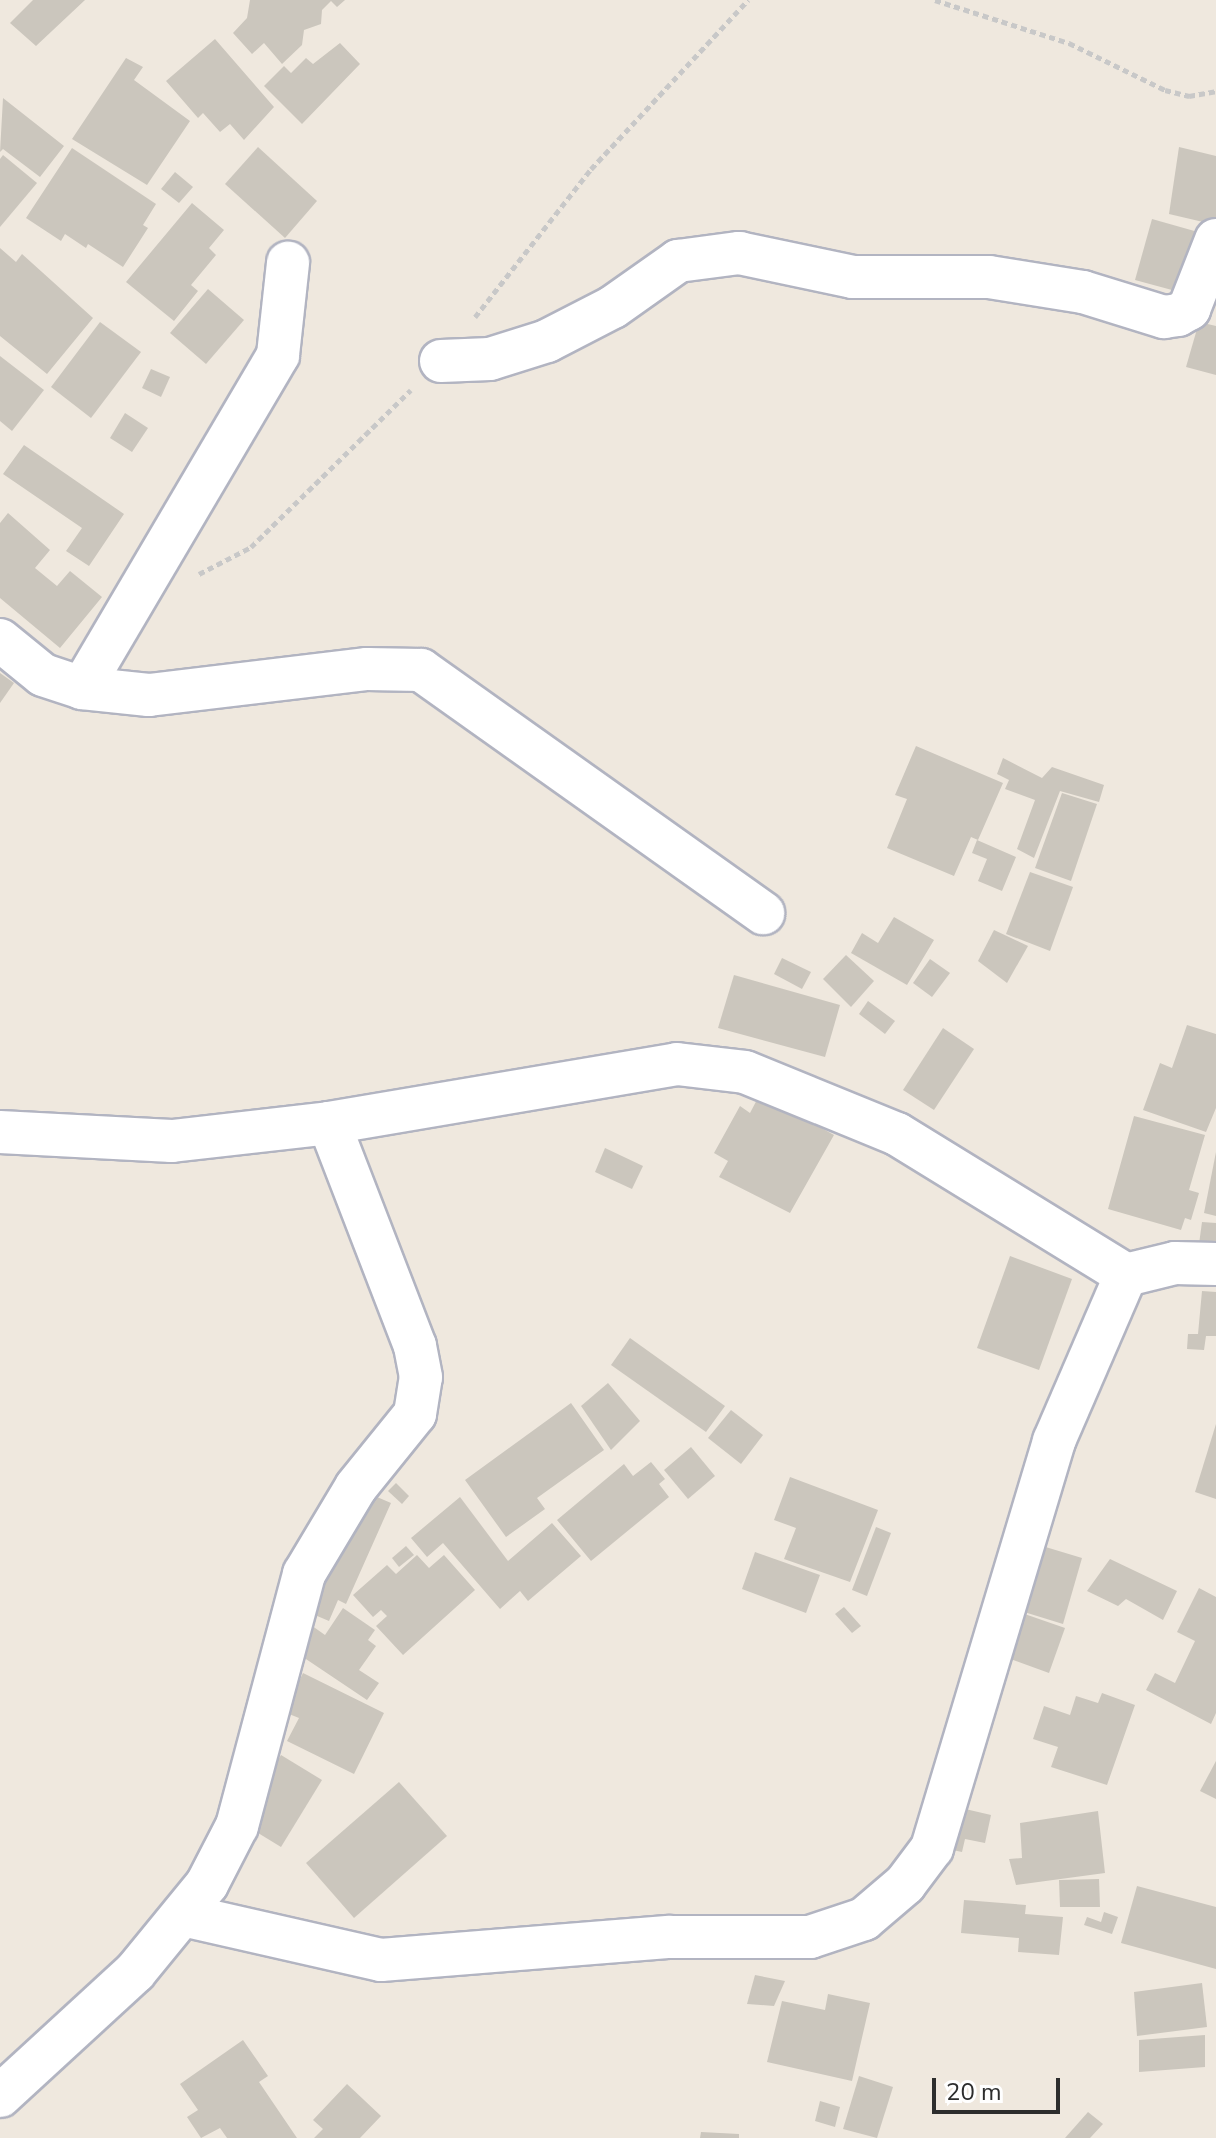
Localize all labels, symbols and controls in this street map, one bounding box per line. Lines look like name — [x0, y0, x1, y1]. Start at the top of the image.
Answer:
scale bar — [936, 2062, 1064, 2112]
text: 20 m — [946, 2076, 1002, 2108]

